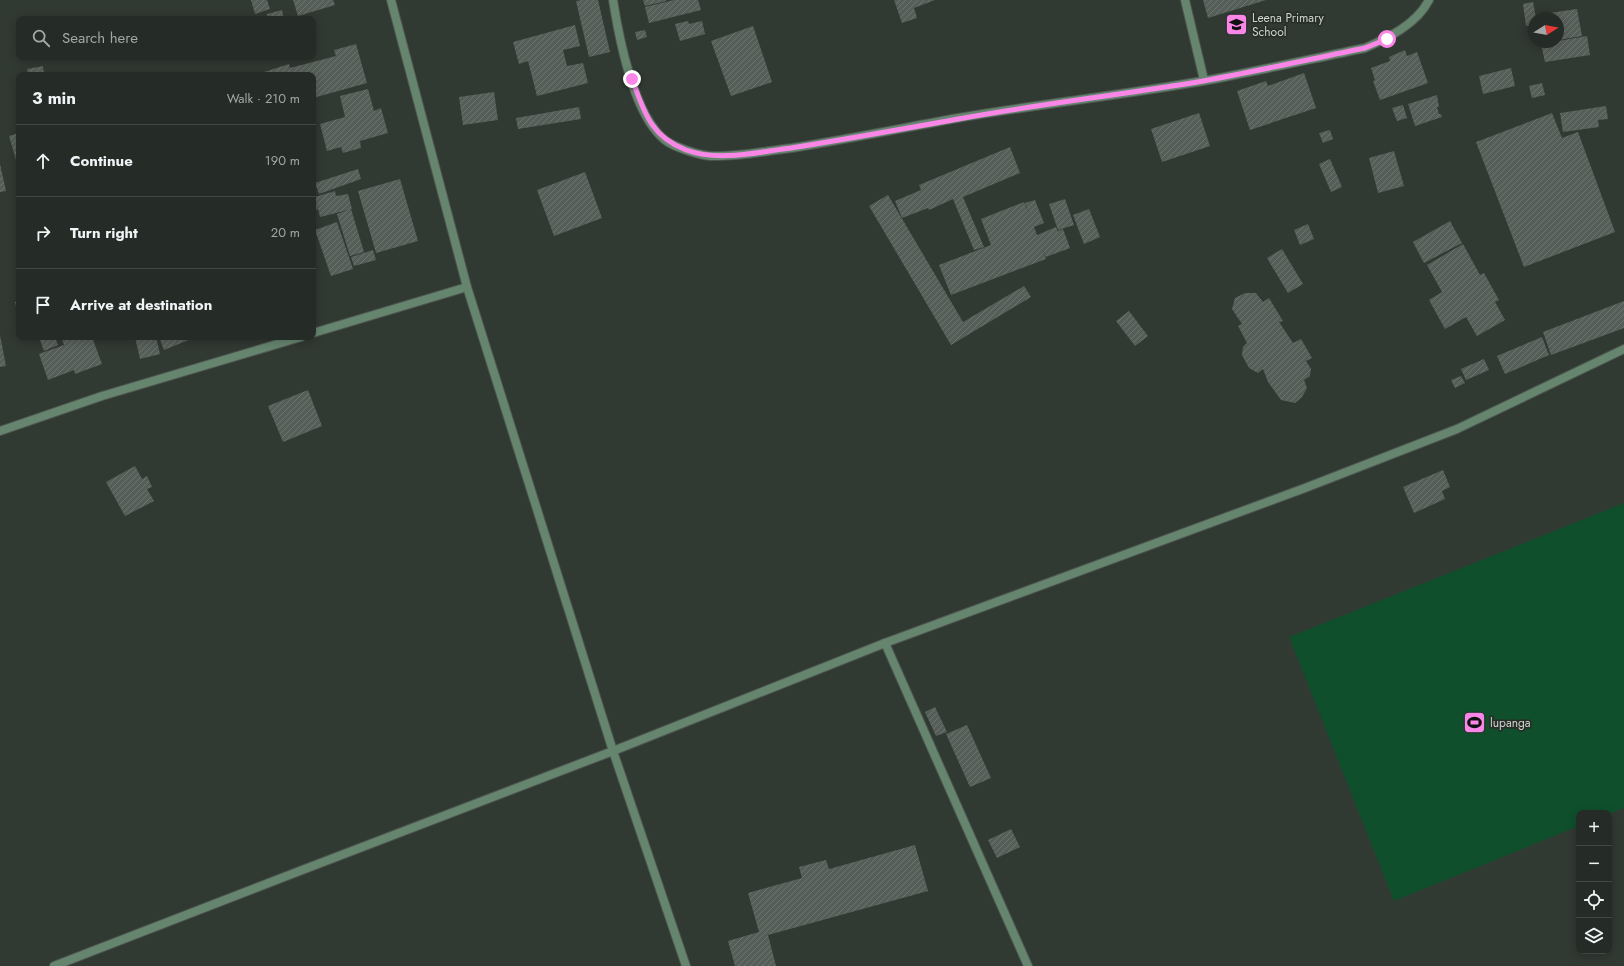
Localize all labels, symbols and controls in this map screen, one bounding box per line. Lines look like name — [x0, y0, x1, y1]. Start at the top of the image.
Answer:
place label: Leena Primary School — [1252, 9, 1325, 41]
school or university icon: Leena Primary School — [1223, 12, 1249, 38]
north arrow — [1528, 12, 1564, 48]
search box — [16, 16, 316, 60]
icon: search — [30, 27, 52, 49]
text: Search here — [62, 27, 138, 49]
route start — [1378, 30, 1396, 48]
route end — [623, 70, 641, 88]
text: 3 min — [32, 86, 76, 110]
text: Walk · 210 m — [227, 89, 300, 108]
icon: ahead — [32, 150, 54, 172]
text: Continue — [70, 150, 133, 172]
text: 190 m — [265, 151, 300, 170]
icon: right — [32, 222, 54, 244]
text: Turn right — [70, 222, 138, 244]
text: 20 m — [271, 223, 300, 242]
icon: arrive — [32, 294, 54, 316]
text: Arrive at destination — [70, 294, 212, 316]
sports icon: lupanga — [1461, 710, 1487, 736]
place label: lupanga — [1490, 714, 1531, 732]
map controls — [1576, 810, 1612, 954]
button: + — [1576, 810, 1612, 846]
button: − — [1576, 846, 1612, 882]
button: locate — [1576, 882, 1612, 918]
button: layers — [1576, 918, 1612, 954]

